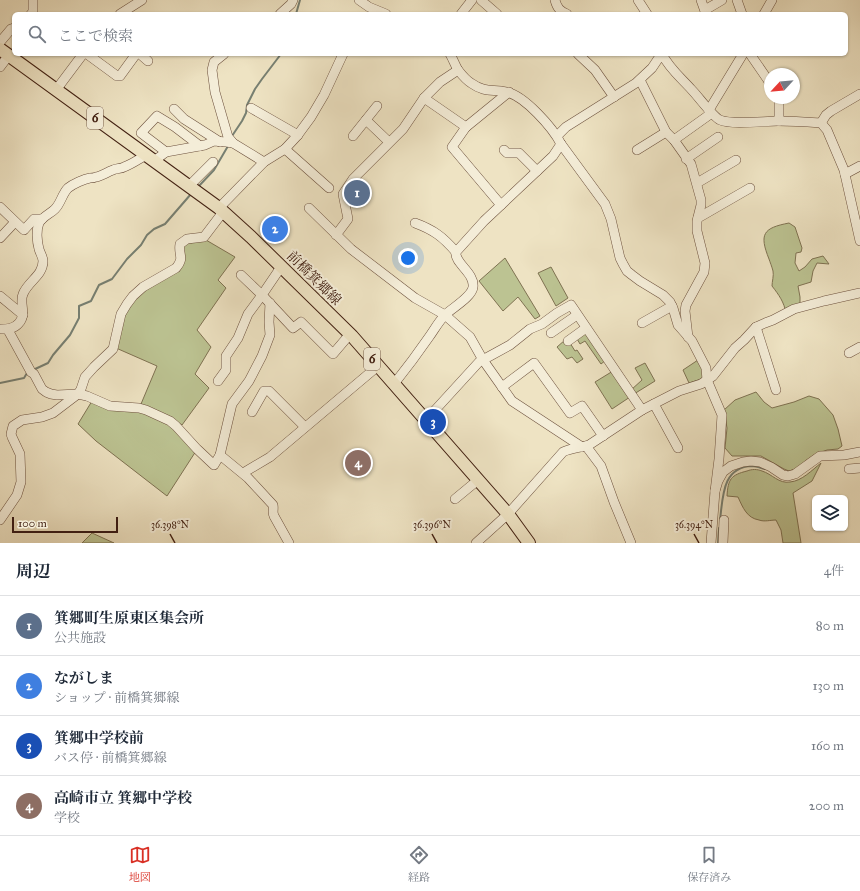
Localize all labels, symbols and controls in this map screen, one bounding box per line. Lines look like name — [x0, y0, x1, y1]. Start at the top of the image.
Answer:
search box — [12, 12, 848, 56]
icon: search — [26, 23, 48, 45]
text: ここで検索 — [58, 27, 133, 45]
north arrow — [764, 68, 800, 104]
road number: 6 — [87, 107, 103, 129]
pin: 1 — [344, 178, 370, 208]
pin: 2 — [262, 214, 288, 244]
street label: 前橋箕郷線 — [283, 247, 345, 309]
your location — [398, 248, 418, 268]
road number: 6 — [364, 348, 380, 370]
pin: 3 — [420, 407, 446, 437]
pin: 4 — [345, 448, 371, 478]
map controls — [812, 495, 848, 531]
button: layers — [812, 495, 848, 531]
scale bar — [12, 515, 118, 534]
text: 100 m — [18, 517, 47, 530]
text: 36.398°N — [151, 519, 190, 531]
text: 36.396°N — [413, 519, 451, 531]
text: 36.394°N — [675, 519, 714, 531]
text: 周辺 — [16, 561, 50, 582]
text: 4件 — [824, 563, 844, 579]
text: 箕郷町生原東区集会所 — [54, 609, 204, 627]
text: 1 — [26, 618, 32, 634]
text: 80 m — [816, 618, 844, 634]
text: 公共施設 — [54, 630, 106, 646]
text: ながしま — [54, 669, 114, 687]
text: 2 — [26, 678, 32, 694]
text: 130 m — [812, 678, 844, 694]
text: ショップ · 前橋箕郷線 — [54, 690, 179, 706]
text: 箕郷中学校前 — [54, 729, 144, 747]
text: 3 — [26, 738, 32, 754]
text: 160 m — [811, 738, 844, 754]
text: バス停 · 前橋箕郷線 — [54, 750, 166, 766]
text: 高崎市立 箕郷中学校 — [54, 789, 192, 807]
text: 4 — [25, 798, 33, 814]
text: 200 m — [809, 798, 844, 814]
text: 学校 — [54, 810, 80, 826]
tab: 地図 — [129, 844, 151, 884]
tab: 経路 — [408, 844, 430, 884]
tab: 保存済み — [687, 844, 731, 884]

